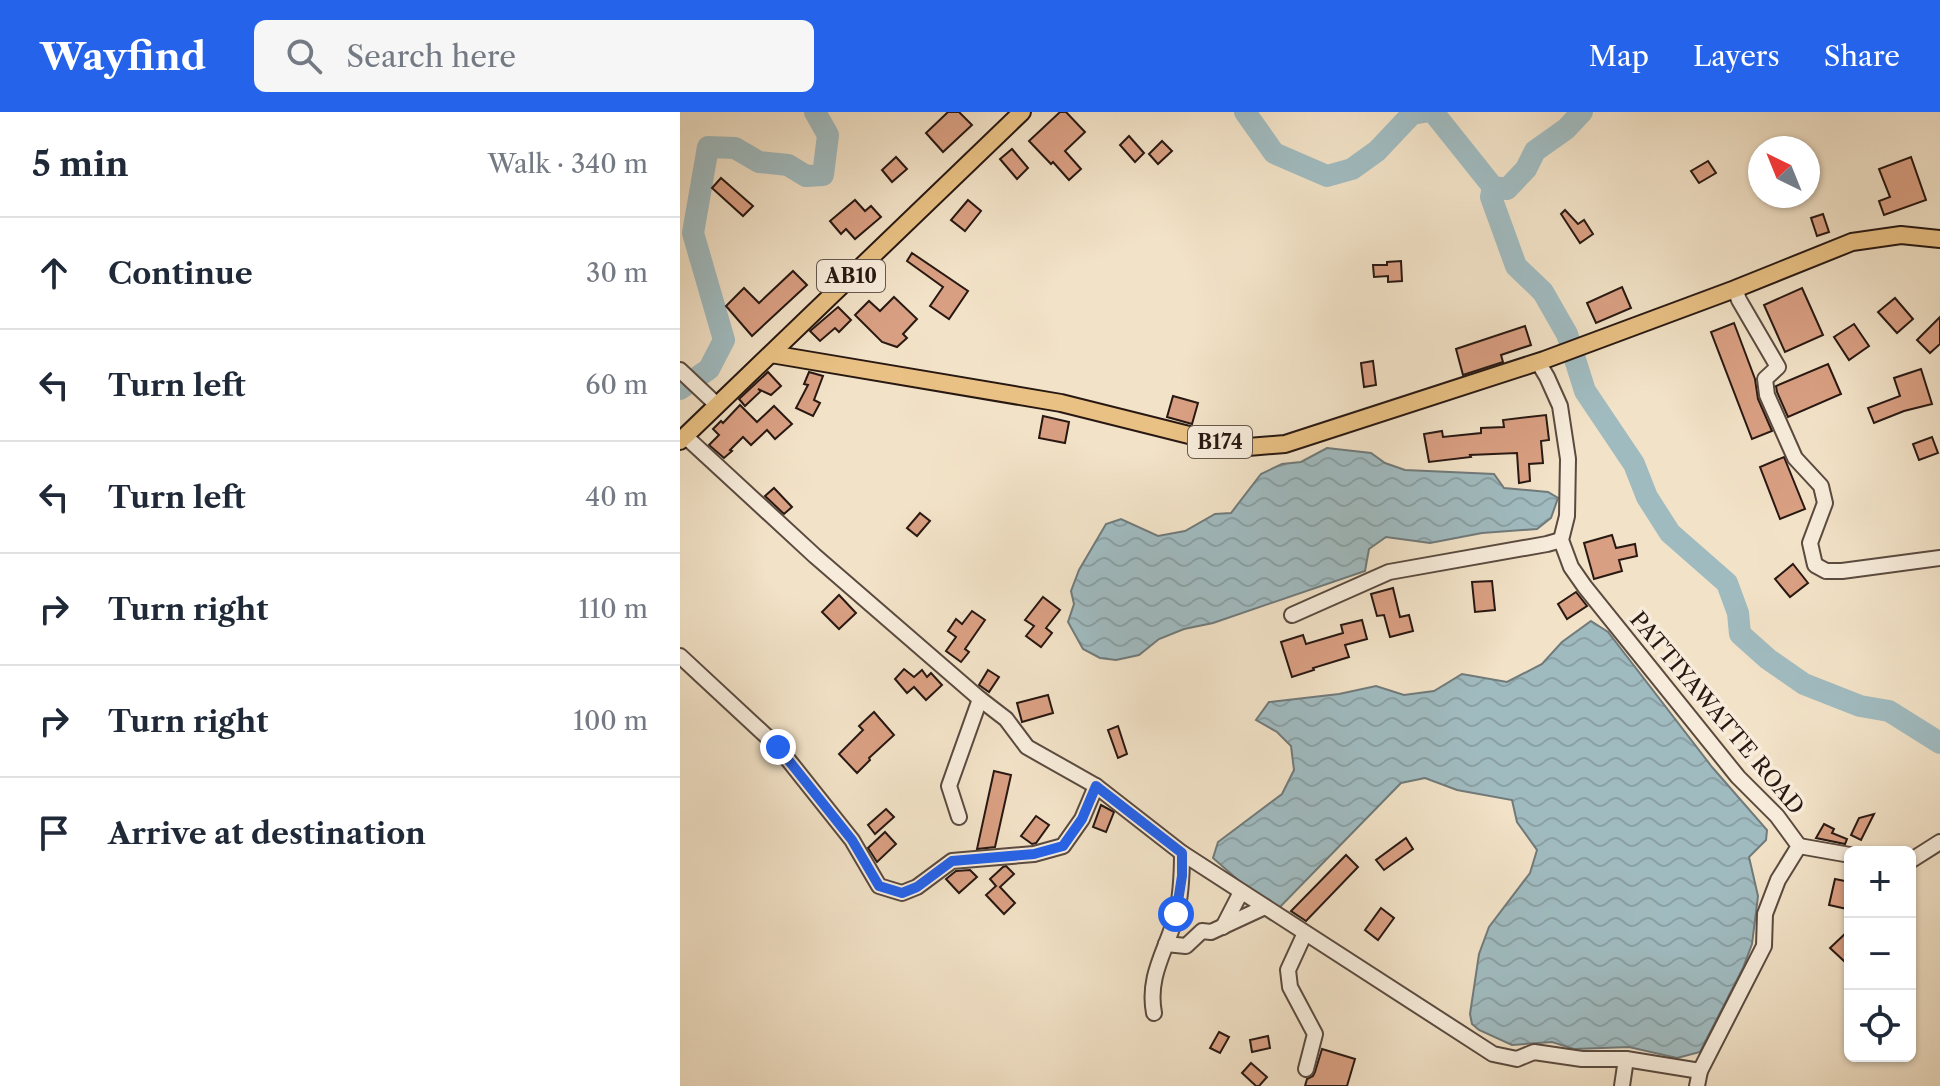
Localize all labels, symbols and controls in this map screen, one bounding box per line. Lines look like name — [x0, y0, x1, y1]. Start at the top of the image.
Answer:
search box — [254, 20, 814, 92]
text: Wayfind — [40, 33, 206, 80]
icon: search — [282, 34, 326, 78]
text: Search here — [346, 38, 516, 75]
text: Map — [1589, 39, 1649, 73]
text: Layers — [1693, 39, 1780, 73]
text: Share — [1824, 39, 1900, 73]
north arrow — [1748, 136, 1820, 208]
text: 5 min — [32, 143, 129, 185]
text: Walk · 340 m — [488, 148, 648, 180]
icon: ahead — [32, 251, 76, 295]
text: Continue — [108, 255, 253, 292]
text: 30 m — [586, 257, 648, 289]
road number: AB10 — [817, 260, 885, 292]
icon: left — [32, 363, 76, 407]
text: Turn left — [108, 367, 245, 404]
text: 60 m — [585, 369, 648, 401]
road number: B174 — [1188, 426, 1252, 458]
icon: left — [32, 475, 76, 519]
text: Turn left — [108, 479, 245, 516]
text: 40 m — [585, 481, 648, 513]
icon: right — [32, 587, 76, 631]
text: Turn right — [108, 591, 268, 628]
text: 110 m — [579, 593, 648, 625]
street label: PATTIYAWATTE ROAD — [1624, 606, 1810, 820]
icon: right — [32, 699, 76, 743]
text: Turn right — [108, 703, 268, 740]
text: 100 m — [573, 705, 648, 737]
route end — [760, 729, 796, 765]
icon: arrive — [32, 811, 76, 855]
text: Arrive at destination — [108, 815, 426, 852]
map controls — [1844, 846, 1916, 1062]
button: + — [1844, 846, 1916, 918]
route start — [1158, 896, 1194, 932]
button: − — [1844, 918, 1916, 990]
button: locate — [1844, 990, 1916, 1062]

